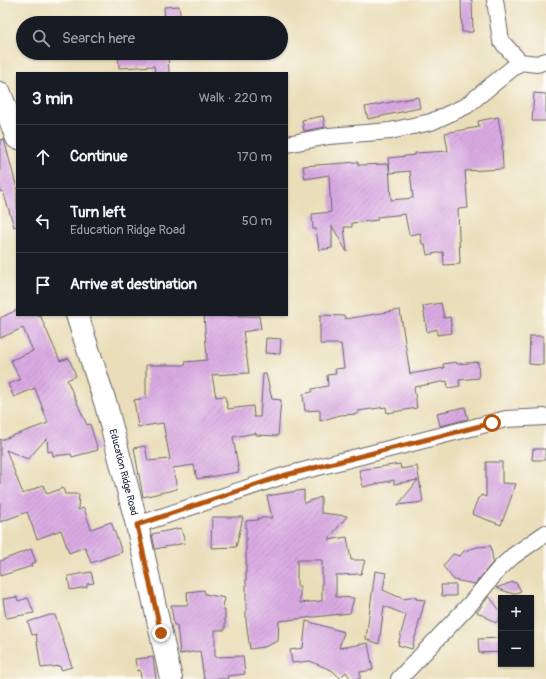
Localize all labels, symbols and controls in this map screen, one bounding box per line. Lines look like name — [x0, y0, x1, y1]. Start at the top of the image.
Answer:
search box — [16, 16, 288, 60]
icon: search — [30, 27, 52, 49]
text: Search here — [62, 29, 135, 48]
text: 3 min — [32, 88, 73, 109]
text: Walk · 220 m — [199, 90, 272, 106]
icon: ahead — [32, 146, 54, 168]
text: Continue — [70, 147, 128, 166]
text: 170 m — [237, 149, 272, 165]
text: Turn left — [70, 203, 126, 222]
icon: left — [32, 210, 54, 232]
text: 50 m — [242, 213, 272, 229]
text: Education Ridge Road — [70, 222, 185, 238]
icon: arrive — [32, 274, 54, 296]
text: Arrive at destination — [70, 275, 197, 294]
route start — [483, 414, 501, 432]
street label: Education Ridge Road — [106, 428, 140, 517]
map controls — [498, 595, 534, 667]
button: + — [498, 595, 534, 631]
route end — [152, 624, 170, 642]
button: − — [498, 631, 534, 667]

